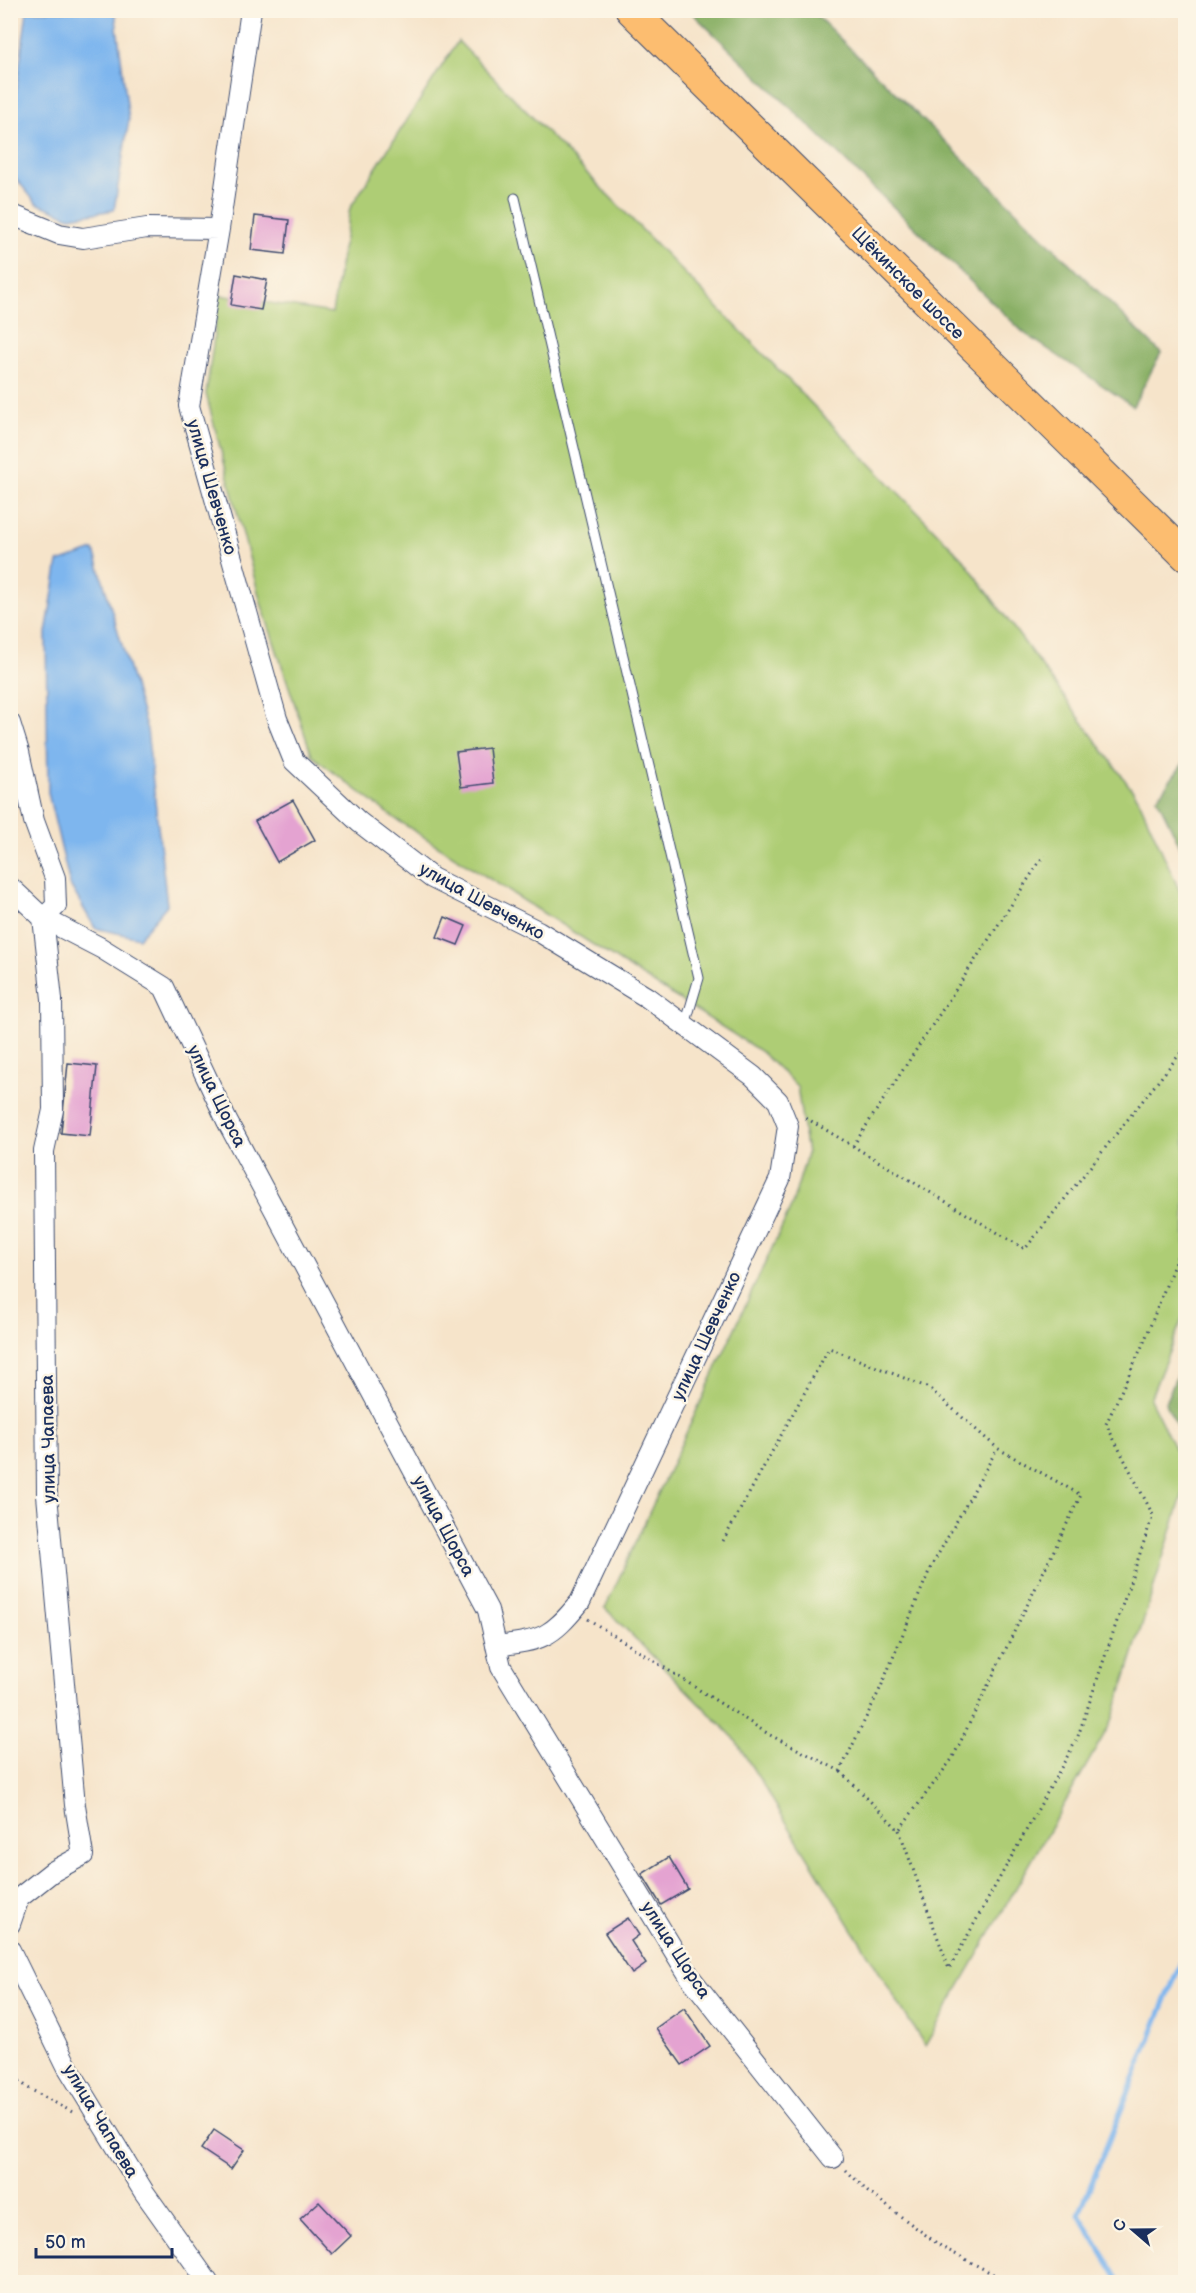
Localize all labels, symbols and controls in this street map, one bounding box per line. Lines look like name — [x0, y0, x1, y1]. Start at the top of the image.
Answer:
street label: Щёкинское шоссе — [847, 223, 968, 344]
street label: улица Шевченко — [182, 417, 241, 557]
street label: улица Шевченко — [416, 858, 548, 944]
street label: улица Щорса — [183, 1042, 251, 1151]
street label: улица Шевченко — [667, 1268, 745, 1404]
street label: улица Чапаева — [37, 1374, 60, 1503]
street label: улица Щорса — [408, 1472, 479, 1581]
street label: улица Щорса — [636, 1898, 715, 2003]
street label: улица Чапаева — [59, 2061, 143, 2182]
north arrow — [1103, 2200, 1163, 2260]
text: С — [1109, 2217, 1131, 2234]
scale bar — [36, 2221, 172, 2259]
text: 50 m — [45, 2232, 86, 2253]

